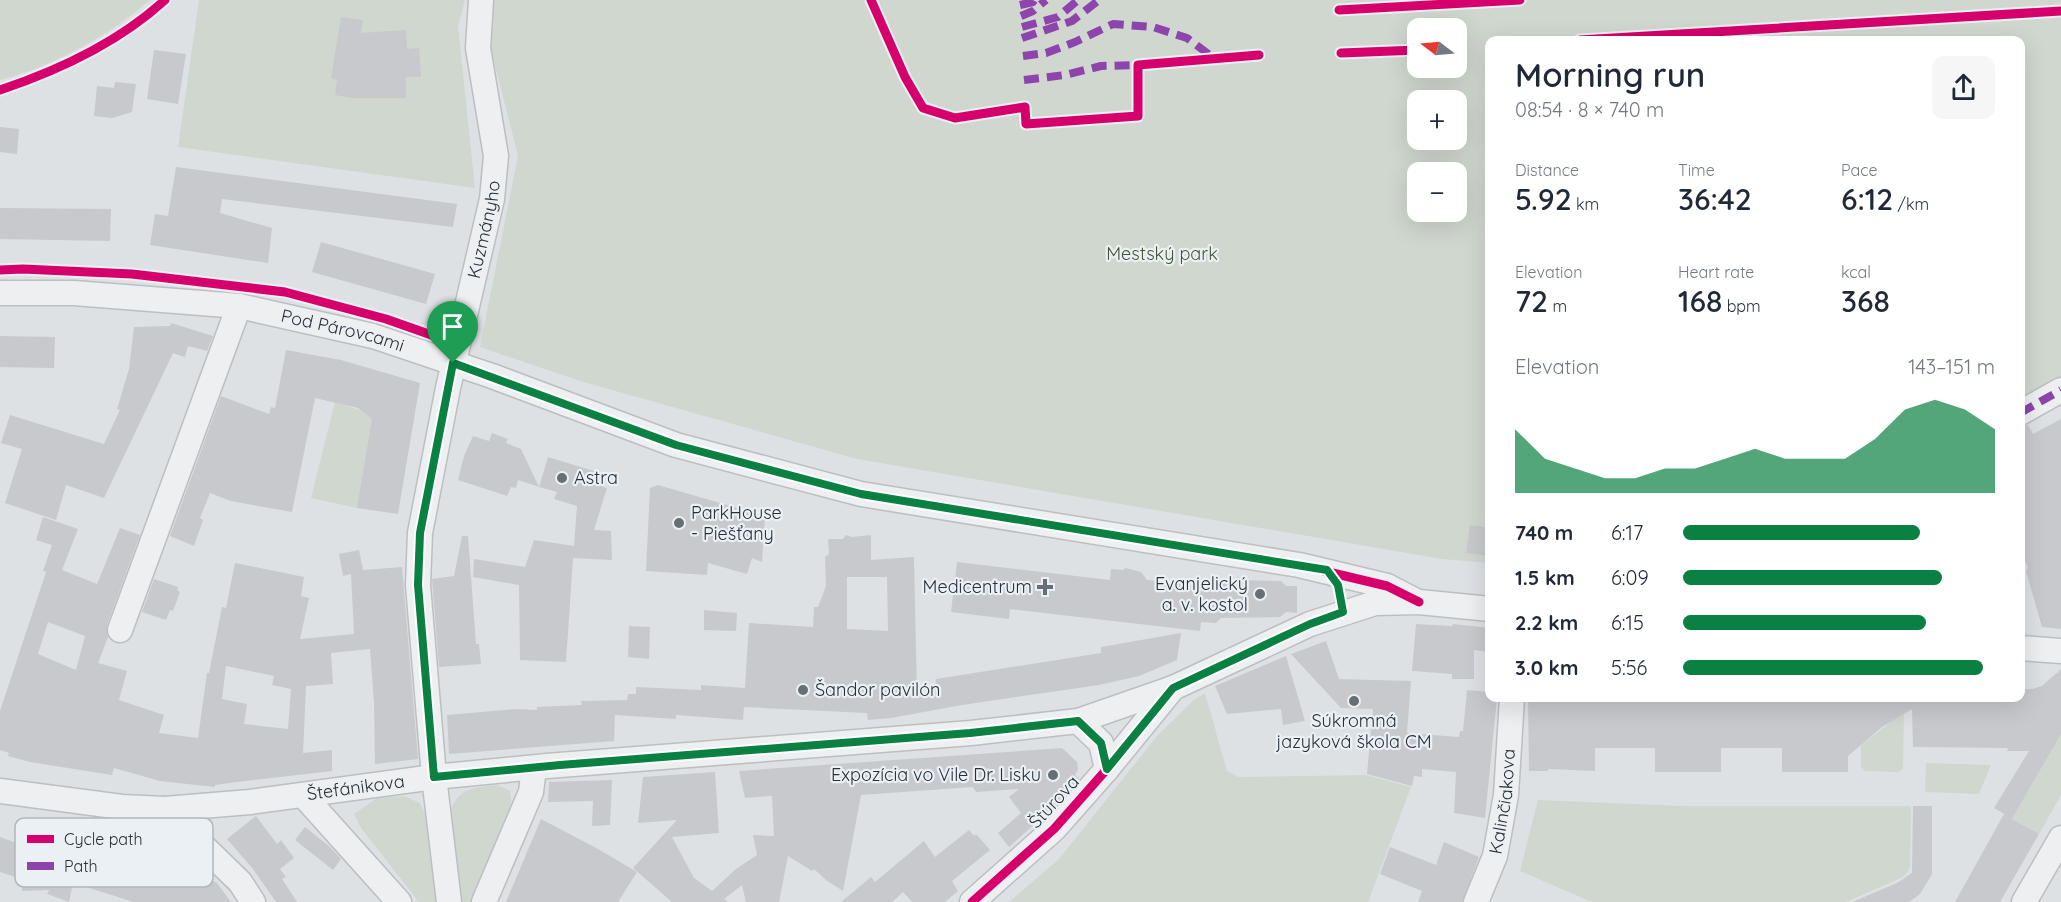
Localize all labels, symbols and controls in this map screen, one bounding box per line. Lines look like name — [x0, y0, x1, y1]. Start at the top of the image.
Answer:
north arrow — [1407, 18, 1467, 78]
map controls — [1407, 18, 1467, 222]
text: Morning run — [1515, 54, 1705, 95]
button: share — [1932, 56, 1995, 119]
button: + — [1407, 90, 1467, 150]
text: 08:54 · 8 × 740 m — [1515, 97, 1664, 122]
text: Distance — [1515, 160, 1579, 180]
text: Time — [1678, 160, 1715, 180]
text: Pace — [1841, 160, 1877, 180]
button: − — [1407, 162, 1467, 222]
street label: Kuzmányho — [462, 179, 505, 281]
text: 5.92 — [1515, 180, 1572, 218]
text: 36:42 — [1678, 180, 1752, 218]
text: 6:12 — [1841, 180, 1893, 218]
text: km — [1572, 194, 1599, 214]
text: /km — [1893, 194, 1929, 214]
park label: Mestský park — [1106, 242, 1218, 265]
text: Elevation — [1515, 262, 1582, 282]
text: Heart rate — [1678, 262, 1754, 282]
text: kcal — [1841, 262, 1871, 282]
text: 72 — [1515, 282, 1548, 320]
text: 168 — [1678, 282, 1722, 320]
text: 368 — [1841, 282, 1890, 320]
text: m — [1548, 296, 1567, 316]
text: bpm — [1722, 296, 1761, 316]
pin — [427, 301, 478, 363]
street label: Pod Párovcami — [279, 304, 407, 357]
icon: arrive — [436, 310, 469, 343]
text: Elevation — [1515, 354, 1599, 379]
text: 143–151 m — [1908, 354, 1995, 379]
place label: Astra — [574, 466, 618, 489]
marker: Astra — [555, 471, 569, 485]
place label: ParkHouse - Piešťany — [691, 501, 782, 545]
marker: ParkHouse - Piešťany — [672, 516, 686, 530]
text: 740 m — [1515, 520, 1573, 545]
text: 6:17 — [1611, 520, 1643, 545]
text: 1.5 km — [1515, 565, 1575, 590]
text: 6:09 — [1611, 565, 1649, 590]
place label: Evanjelický a. v. kostol — [1155, 572, 1248, 616]
place label: Medicentrum — [923, 575, 1032, 598]
marker: Medicentrum — [1036, 578, 1054, 596]
marker: Evanjelický a. v. kostol — [1253, 587, 1267, 601]
text: 2.2 km — [1515, 610, 1578, 635]
text: 6:15 — [1611, 610, 1644, 635]
text: 3.0 km — [1515, 655, 1578, 680]
text: 5:56 — [1611, 655, 1647, 680]
place label: Šandor pavilón — [815, 678, 940, 701]
marker: Šandor pavilón — [796, 683, 810, 697]
marker: Súkromná jazyková škola CM — [1347, 694, 1361, 708]
place label: Súkromná jazyková škola CM — [1275, 709, 1432, 753]
street label: Kalinčiakova — [1484, 748, 1520, 856]
place label: Expozícia vo Vile Dr. Lisku — [831, 763, 1041, 786]
marker: Expozícia vo Vile Dr. Lisku — [1046, 768, 1060, 782]
street label: Štefánikova — [305, 769, 406, 805]
street label: Štúrova — [1023, 770, 1084, 833]
legend — [15, 818, 213, 887]
text: Cycle path — [64, 829, 143, 849]
text: Path — [64, 856, 98, 876]

